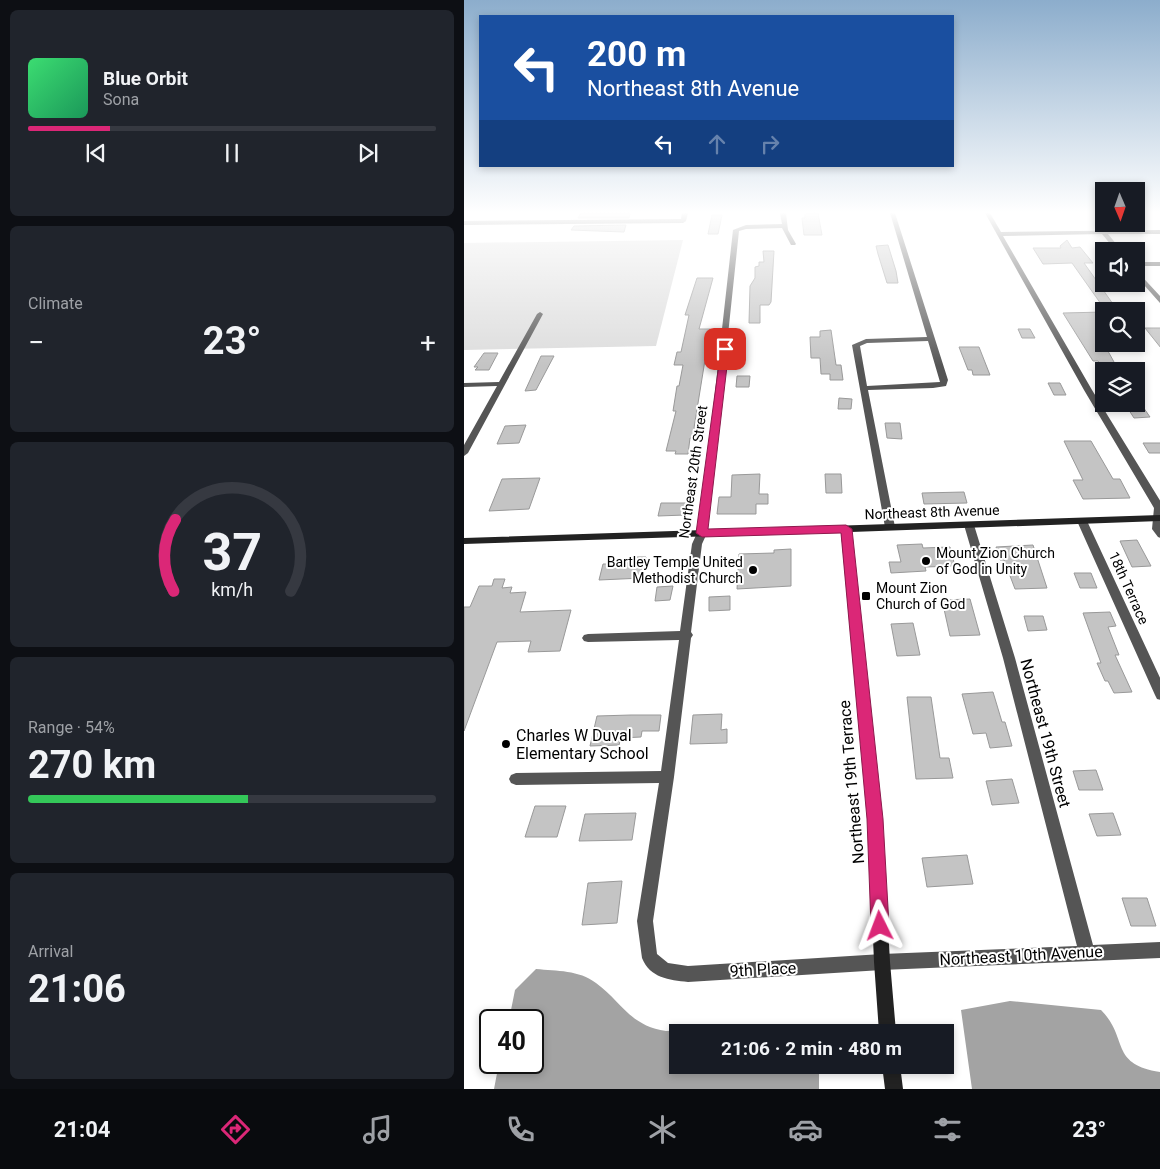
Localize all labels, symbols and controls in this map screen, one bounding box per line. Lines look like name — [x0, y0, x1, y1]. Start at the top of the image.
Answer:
text: 200 m — [587, 34, 686, 75]
icon: left — [504, 35, 569, 100]
text: Blue Orbit — [103, 67, 188, 90]
text: Northeast 8th Avenue — [587, 76, 799, 101]
text: Sona — [103, 90, 139, 109]
icon: left — [650, 130, 678, 158]
icon: ahead — [703, 130, 731, 158]
icon: right — [756, 130, 784, 158]
icon: previous — [82, 139, 110, 167]
icon: pause — [218, 139, 246, 167]
icon: next — [354, 139, 382, 167]
north arrow — [1095, 182, 1145, 232]
map controls — [1095, 182, 1145, 412]
button: sound — [1095, 242, 1145, 292]
text: Climate — [28, 294, 83, 313]
button: search — [1095, 302, 1145, 352]
text: 23° — [203, 319, 261, 363]
text: − — [28, 326, 44, 359]
text: + — [420, 326, 436, 359]
pin — [704, 328, 746, 370]
icon: arrive — [711, 335, 739, 363]
button: layers — [1095, 362, 1145, 412]
street label: Northeast 20th Street — [676, 404, 710, 540]
street label: Northeast 8th Avenue — [864, 502, 1000, 522]
text: 37 — [202, 522, 262, 583]
place label: Mount Zion Church of God in Unity — [936, 545, 1055, 577]
street label: 18th Terrace — [1106, 549, 1152, 627]
place label: Bartley Temple United Methodist Church — [607, 554, 743, 586]
marker: Mount Zion Church of God in Unity — [920, 555, 932, 567]
marker: Bartley Temple United Methodist Church — [747, 564, 759, 576]
text: km/h — [211, 579, 253, 600]
place label: Mount Zion Church of God — [876, 580, 965, 612]
marker: Mount Zion Church of God — [860, 590, 872, 602]
street label: Northeast 19th Street — [1017, 657, 1075, 810]
street label: Northeast 19th Terrace — [835, 699, 868, 865]
text: Range · 54% — [28, 718, 115, 737]
place label: Charles W Duval Elementary School — [516, 726, 649, 763]
marker: Charles W Duval Elementary School — [500, 738, 512, 750]
text: 270 km — [28, 743, 156, 787]
position arrow — [853, 899, 905, 951]
text: Arrival — [28, 942, 73, 961]
street label: Northeast 10th Avenue — [939, 942, 1103, 969]
street label: 9th Place — [729, 958, 797, 981]
text: 21:06 — [28, 967, 126, 1011]
speed limit sign: 40 — [479, 1009, 544, 1074]
text: 21:06 · 2 min · 480 m — [721, 1037, 902, 1060]
icon: directions — [218, 1112, 253, 1147]
icon: music — [360, 1112, 395, 1147]
icon: phone — [503, 1112, 538, 1147]
icon: climate — [645, 1112, 680, 1147]
icon: car — [788, 1112, 823, 1147]
icon: filters — [930, 1112, 965, 1147]
text: 21:04 — [54, 1117, 110, 1142]
text: 23° — [1072, 1117, 1106, 1142]

